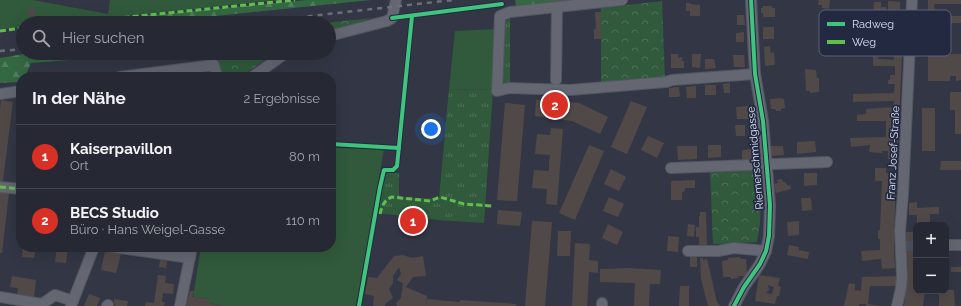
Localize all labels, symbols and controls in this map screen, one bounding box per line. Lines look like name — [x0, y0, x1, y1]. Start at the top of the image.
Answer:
legend — [819, 10, 951, 56]
search box — [16, 16, 336, 60]
text: Radweg — [852, 18, 894, 31]
icon: search — [30, 27, 52, 49]
text: Hier suchen — [62, 29, 145, 47]
text: Weg — [852, 36, 876, 49]
text: In der Nähe — [32, 88, 126, 108]
pin: 2 — [542, 90, 568, 120]
text: 2 Ergebnisse — [243, 91, 320, 106]
street label: Riemerschmidgasse — [744, 105, 766, 210]
street label: Franz Josef-Straße — [885, 105, 902, 200]
your location — [421, 119, 441, 139]
text: Kaiserpavillon — [70, 140, 172, 158]
text: 1 — [42, 149, 48, 164]
text: 80 m — [289, 149, 320, 164]
text: Ort — [70, 158, 89, 173]
text: BECS Studio — [70, 204, 159, 222]
pin: 1 — [400, 206, 426, 236]
text: 2 — [41, 213, 49, 228]
text: 110 m — [286, 213, 320, 228]
text: Büro · Hans Weigel-Gasse — [70, 222, 225, 237]
map controls — [913, 222, 949, 294]
button: + — [913, 222, 949, 258]
button: − — [913, 258, 949, 294]

